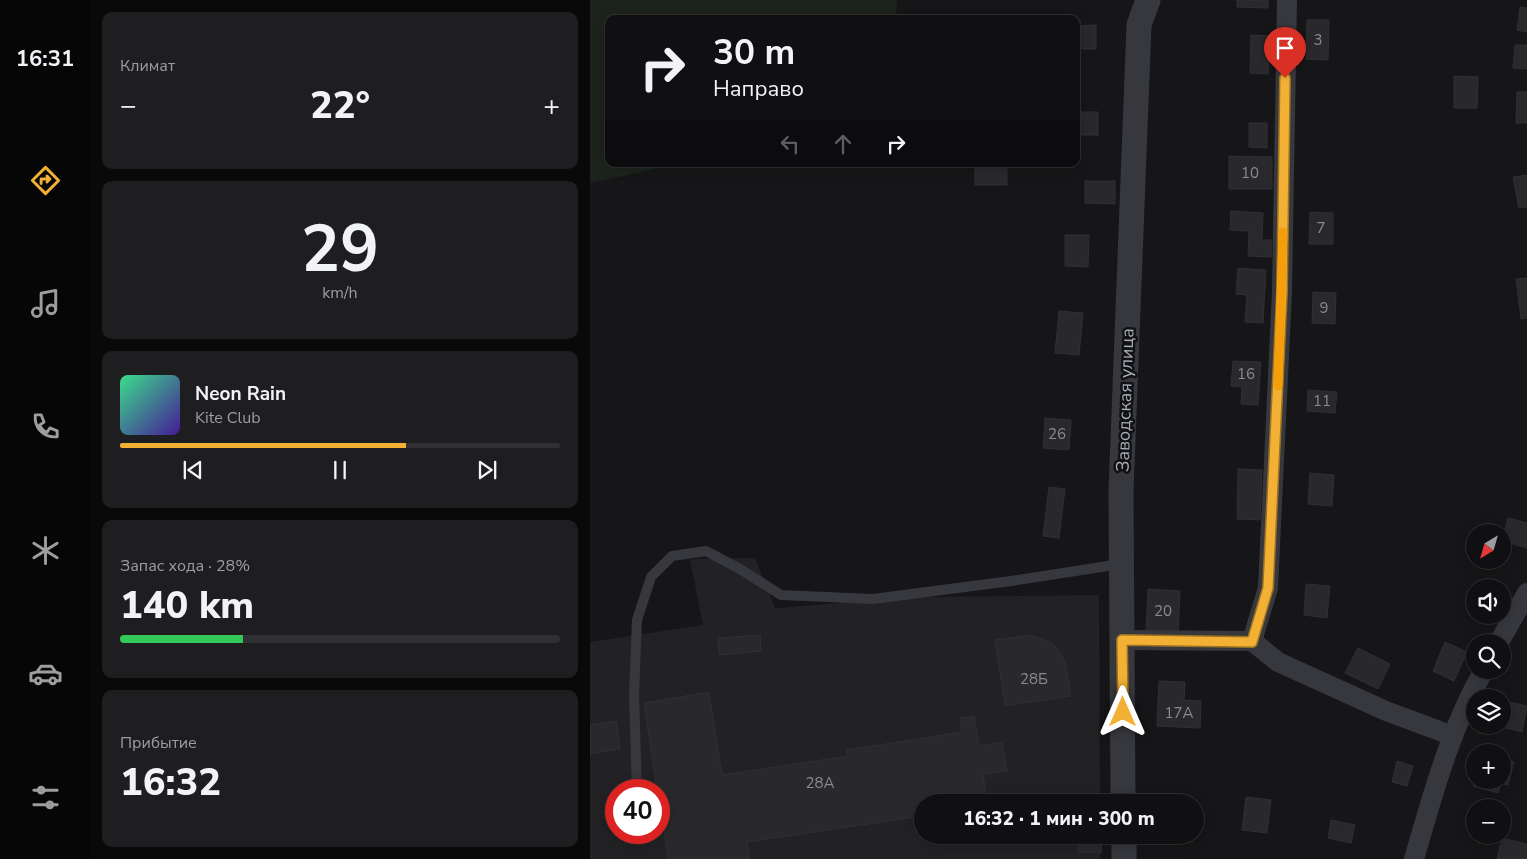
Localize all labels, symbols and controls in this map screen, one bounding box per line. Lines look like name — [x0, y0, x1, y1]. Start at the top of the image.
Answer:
pin — [1264, 27, 1306, 78]
text: 30 m — [713, 29, 795, 76]
house number: 3 — [1313, 30, 1323, 50]
icon: arrive — [1271, 34, 1299, 62]
icon: right — [630, 35, 695, 100]
text: 16:31 — [16, 44, 74, 74]
text: Климат — [120, 55, 175, 77]
text: Направо — [713, 74, 804, 104]
text: 22° — [310, 80, 370, 131]
text: − — [120, 87, 137, 125]
text: + — [543, 87, 560, 125]
icon: left — [776, 130, 804, 158]
icon: ahead — [829, 130, 857, 158]
icon: right — [882, 130, 910, 158]
icon: directions — [28, 163, 63, 198]
house number: 10 — [1241, 163, 1259, 183]
text: 29 — [301, 205, 379, 294]
house number: 7 — [1316, 218, 1326, 238]
text: km/h — [322, 282, 358, 304]
icon: music — [28, 286, 63, 321]
house number: 9 — [1319, 298, 1329, 318]
street label: Заводская улица — [1110, 328, 1140, 472]
house number: 16 — [1237, 364, 1255, 384]
text: Neon Rain — [195, 381, 286, 407]
house number: 11 — [1313, 391, 1331, 411]
text: Kite Club — [195, 407, 261, 429]
icon: phone — [28, 409, 63, 444]
house number: 26 — [1048, 424, 1066, 444]
icon: previous — [179, 456, 207, 484]
icon: pause — [326, 456, 354, 484]
icon: next — [473, 456, 501, 484]
north arrow — [1466, 524, 1511, 569]
map controls — [1466, 524, 1511, 844]
icon: climate — [28, 533, 63, 568]
text: Запас хода · 28% — [120, 555, 250, 577]
button: sound — [1466, 579, 1511, 624]
text: 140 km — [120, 580, 254, 631]
house number: 20 — [1154, 601, 1172, 621]
button: search — [1466, 634, 1511, 679]
icon: car — [28, 656, 63, 691]
house number: 28Б — [1020, 669, 1048, 689]
position arrow — [1096, 685, 1148, 737]
button: layers — [1466, 689, 1511, 734]
house number: 17А — [1165, 703, 1194, 723]
text: Прибытие — [120, 732, 197, 754]
button: + — [1466, 744, 1511, 789]
text: 16:32 — [120, 757, 221, 808]
house number: 28А — [806, 773, 835, 793]
speed limit sign: 40 — [605, 779, 670, 844]
icon: filters — [28, 780, 63, 815]
button: − — [1466, 799, 1511, 844]
text: 16:32 · 1 мин · 300 m — [963, 806, 1155, 832]

